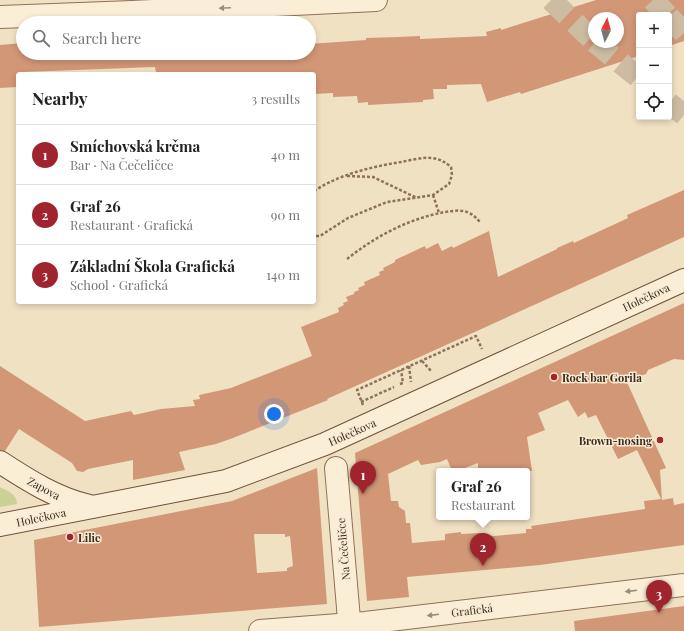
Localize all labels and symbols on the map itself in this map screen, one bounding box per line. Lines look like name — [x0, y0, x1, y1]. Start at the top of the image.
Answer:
one-way arrow — [219, 4, 231, 11]
north arrow — [588, 12, 624, 48]
street label: Holečkova — [620, 279, 673, 314]
place label: Rock bar Gorila — [562, 370, 642, 385]
marker: Rock bar Gorila — [549, 372, 559, 382]
your location — [264, 404, 284, 424]
street label: Holečkova — [326, 415, 379, 449]
place label: Brown-nosing — [579, 433, 653, 448]
marker: Brown-nosing — [655, 435, 665, 445]
pin: 1 — [350, 461, 376, 494]
street label: Zapova — [25, 473, 63, 503]
street label: Holečkova — [15, 504, 68, 530]
street label: Na Čečeličce — [333, 517, 353, 581]
place label: Lilie — [78, 530, 101, 545]
marker: Lilie — [65, 532, 75, 542]
pin: 2 — [470, 533, 496, 566]
pin: 3 — [646, 580, 672, 613]
one-way arrow — [625, 588, 637, 594]
street label: Grafická — [450, 600, 494, 620]
one-way arrow — [427, 612, 439, 618]

